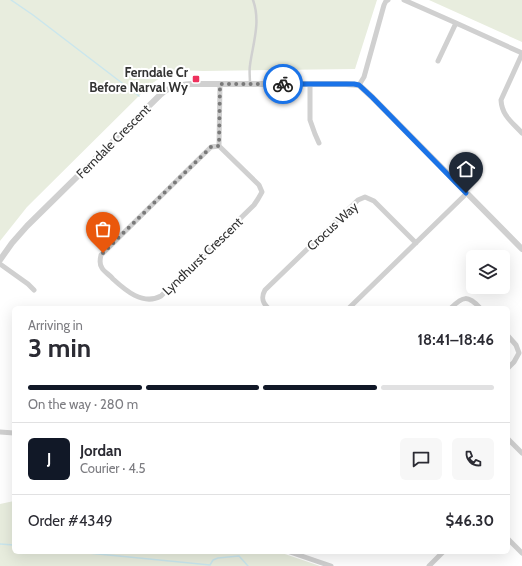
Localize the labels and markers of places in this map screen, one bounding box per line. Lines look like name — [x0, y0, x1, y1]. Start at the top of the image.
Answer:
place label: Ferndale Cr Before Narval Wy — [89, 64, 189, 95]
marker: Ferndale Cr Before Narval Wy — [191, 74, 201, 84]
pin — [449, 152, 483, 193]
pin — [86, 212, 120, 253]

